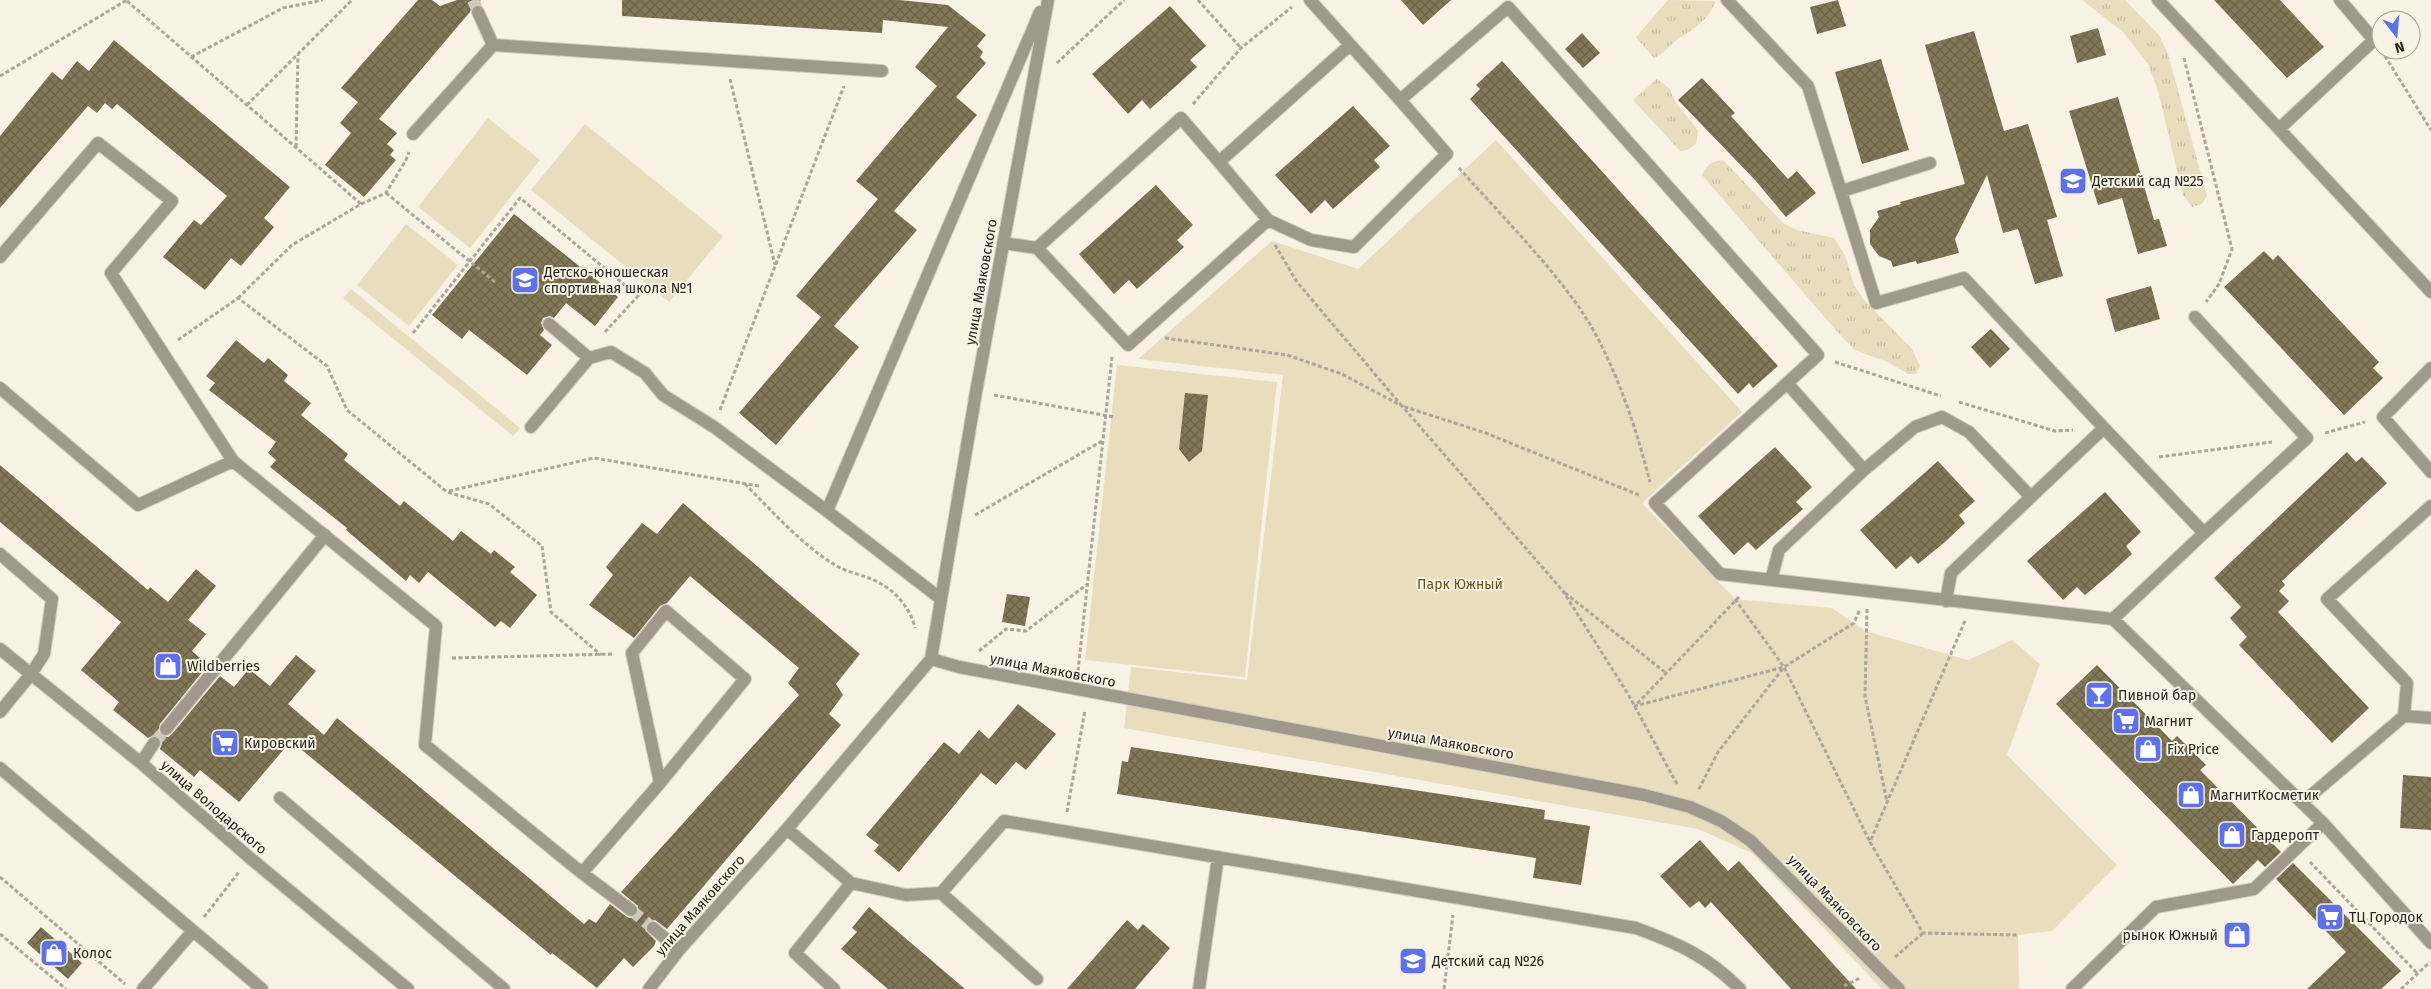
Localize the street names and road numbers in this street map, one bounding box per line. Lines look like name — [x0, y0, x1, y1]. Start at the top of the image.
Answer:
street label: улица Маяковского — [962, 218, 1001, 347]
street label: улица Маяковского — [988, 650, 1117, 691]
street label: улица Маяковского — [1386, 724, 1515, 763]
street label: улица Володарского — [157, 757, 270, 858]
street label: улица Маяковского — [652, 851, 749, 959]
street label: улица Маяковского — [1784, 851, 1885, 955]

